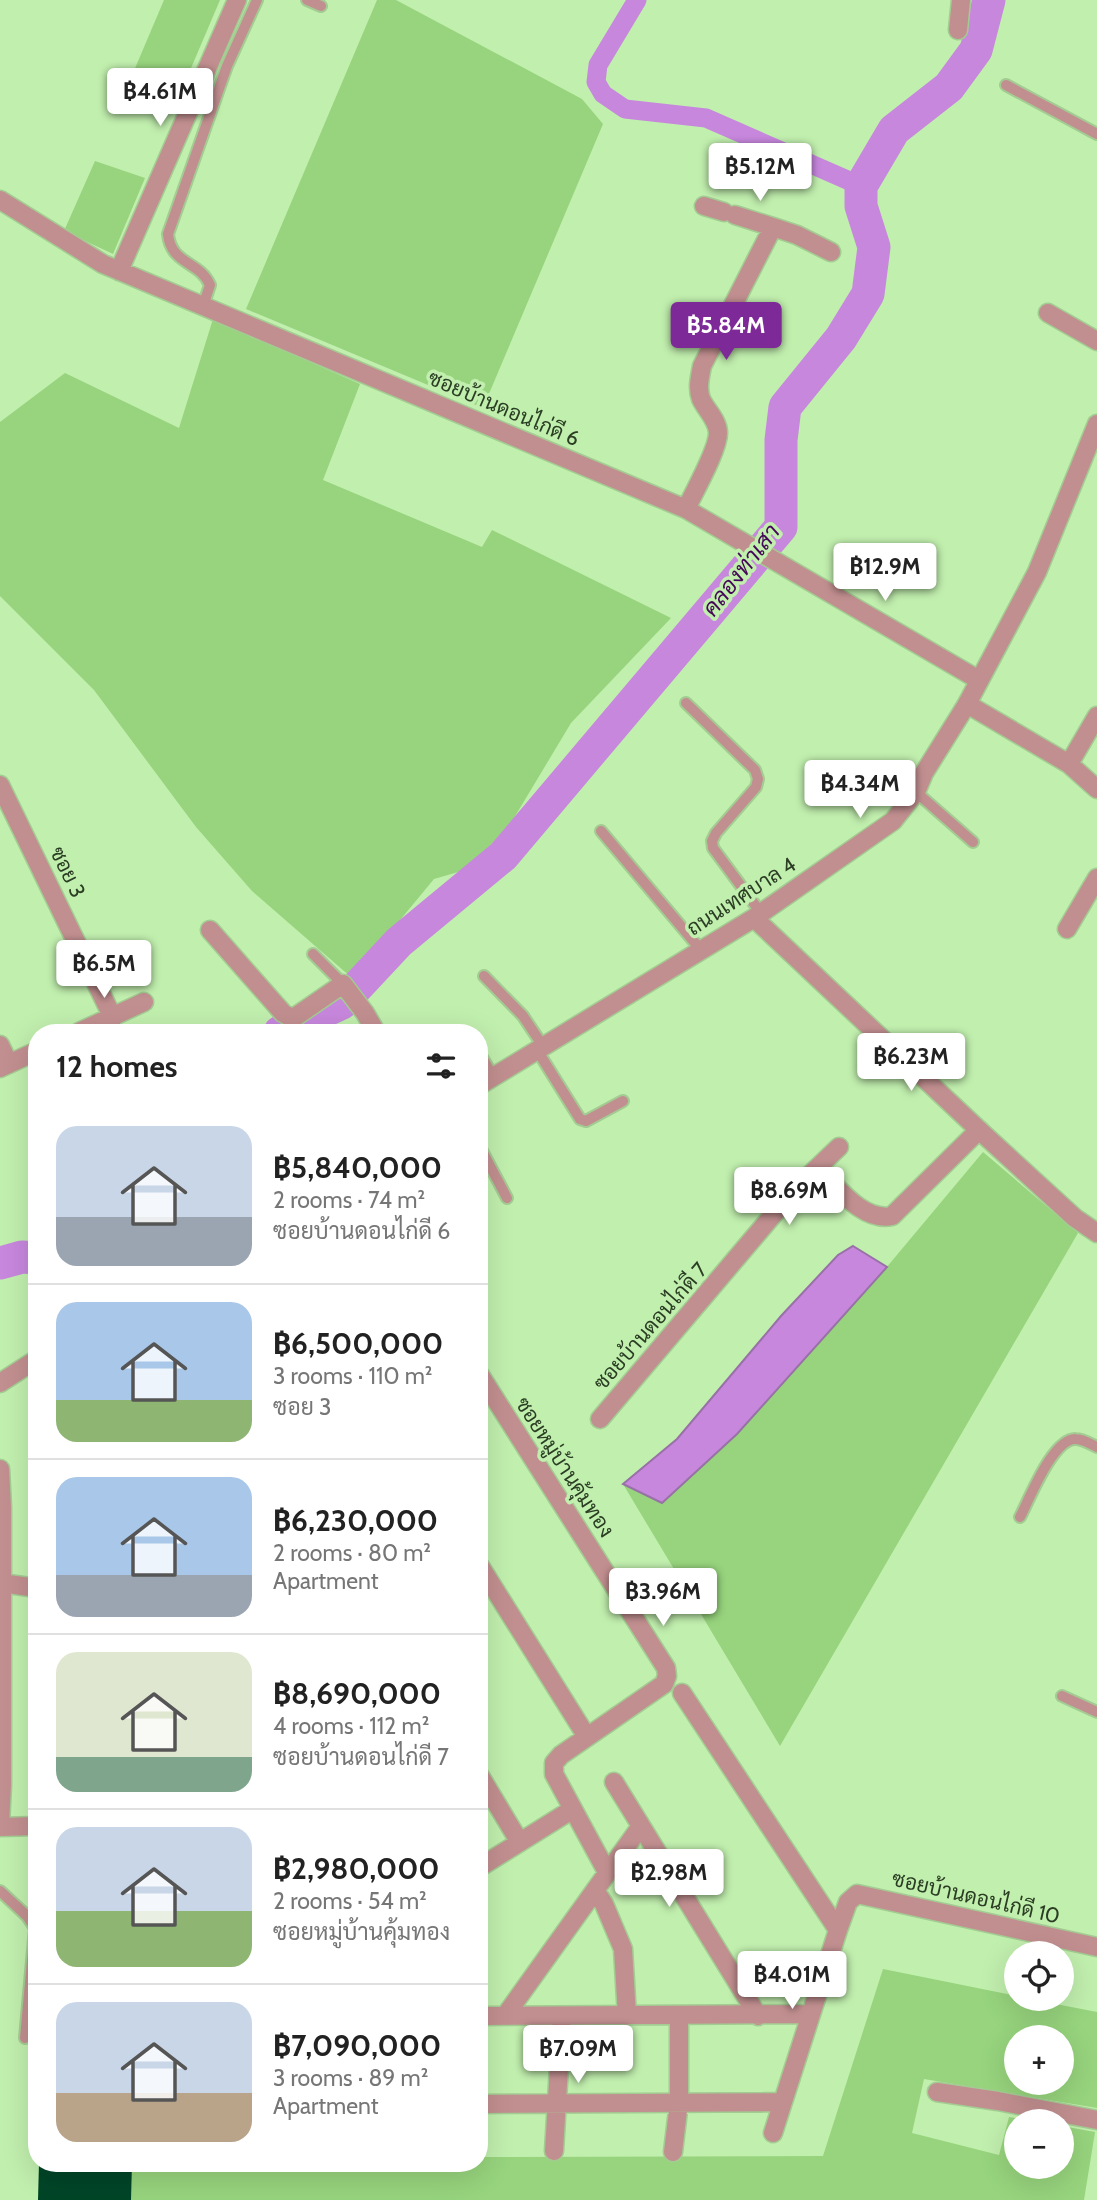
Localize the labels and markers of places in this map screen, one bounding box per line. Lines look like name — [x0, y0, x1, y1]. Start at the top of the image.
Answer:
pin: ฿4.61M — [103, 68, 217, 128]
pin: ฿5.12M — [703, 144, 817, 203]
pin: ฿5.84M — [669, 302, 783, 362]
pin: ฿12.9M — [828, 544, 942, 603]
pin: ฿4.34M — [803, 760, 917, 820]
pin: ฿6.5M — [55, 940, 153, 1000]
pin: ฿6.23M — [854, 1034, 968, 1093]
pin: ฿8.69M — [732, 1168, 846, 1227]
pin: ฿3.96M — [606, 1568, 720, 1628]
pin: ฿2.98M — [612, 1850, 726, 1909]
pin: ฿4.01M — [735, 1952, 849, 2011]
pin: ฿7.09M — [521, 2025, 635, 2085]

